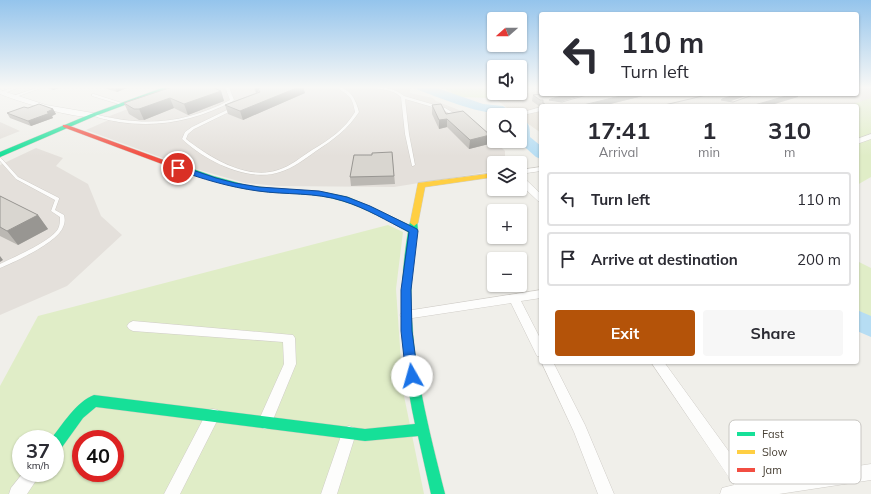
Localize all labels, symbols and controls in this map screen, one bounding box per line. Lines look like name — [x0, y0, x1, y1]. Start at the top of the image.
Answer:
north arrow — [487, 12, 527, 52]
map controls — [487, 12, 527, 292]
text: 110 m — [621, 25, 704, 60]
icon: left — [555, 28, 607, 80]
button: sound — [487, 60, 527, 100]
text: Turn left — [621, 60, 689, 83]
button: search — [487, 108, 527, 148]
text: 17:41 — [587, 115, 650, 145]
text: 1 — [702, 115, 716, 145]
text: 310 — [768, 115, 811, 145]
text: Arrival — [599, 144, 638, 160]
text: min — [698, 144, 720, 160]
text: m — [784, 144, 795, 160]
pin — [161, 151, 195, 185]
button: layers — [487, 156, 527, 196]
icon: arrive — [167, 157, 189, 179]
icon: left — [557, 188, 579, 210]
text: Turn left — [591, 190, 650, 209]
text: 110 m — [797, 190, 841, 209]
button: + — [487, 204, 527, 244]
icon: arrive — [557, 248, 579, 270]
text: Arrive at destination — [591, 250, 738, 269]
text: 200 m — [797, 250, 841, 269]
button: − — [487, 252, 527, 292]
button: Exit — [555, 310, 695, 356]
button: Share — [703, 310, 843, 356]
position arrow — [391, 355, 433, 397]
legend — [729, 420, 861, 484]
text: Fast — [762, 427, 784, 441]
speed limit sign: 40 — [72, 430, 124, 482]
text: 37 — [26, 438, 50, 463]
text: Slow — [762, 445, 788, 459]
text: km/h — [27, 459, 49, 472]
text: Jam — [762, 463, 782, 477]

